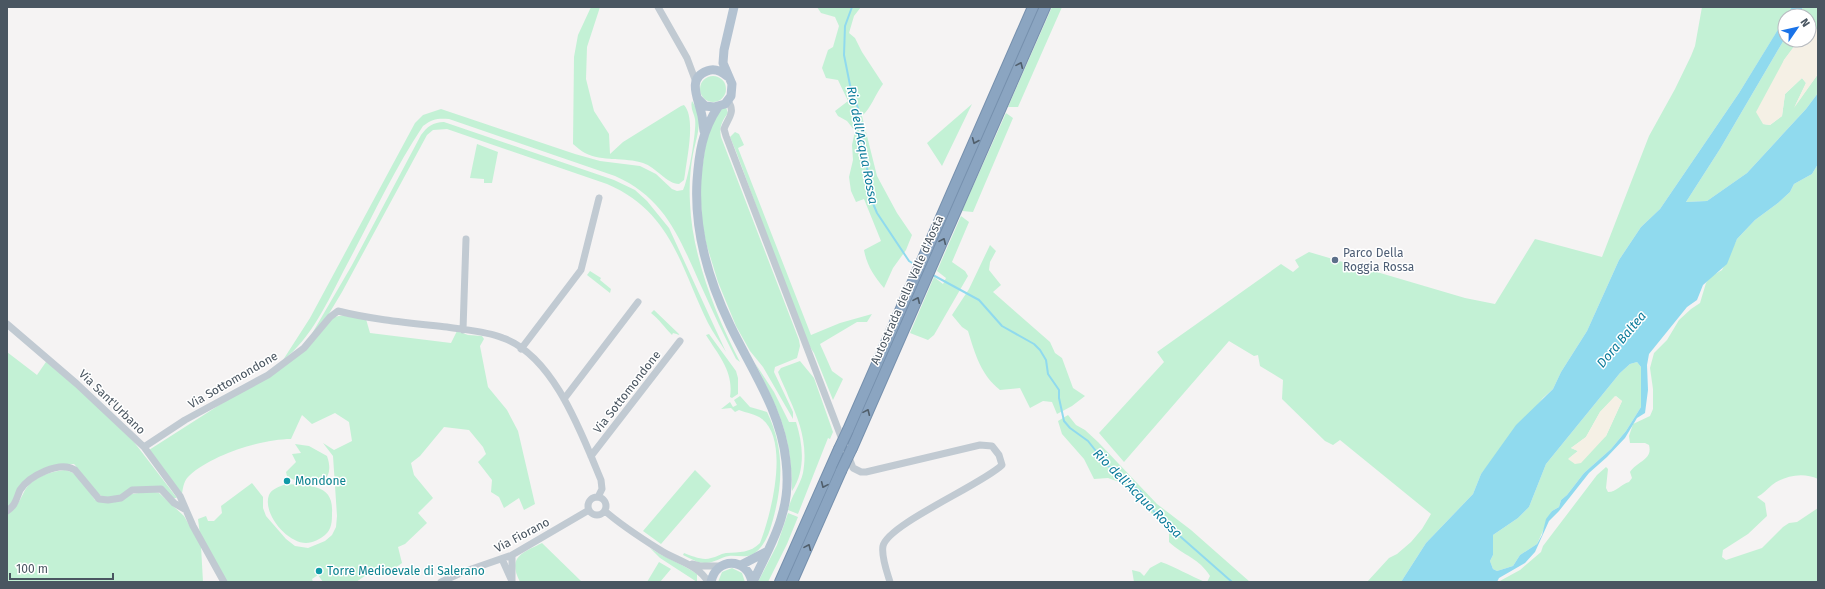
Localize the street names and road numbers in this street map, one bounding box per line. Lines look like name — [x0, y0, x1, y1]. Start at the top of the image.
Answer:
street label: Autostrada della Valle d'Aosta — [868, 213, 946, 367]
street label: Via Sottomondone — [590, 348, 664, 436]
street label: Via Sottomondone — [186, 349, 280, 411]
street label: Via Sant'Urbano — [76, 367, 148, 437]
street label: Via Fiorano — [492, 515, 552, 555]

